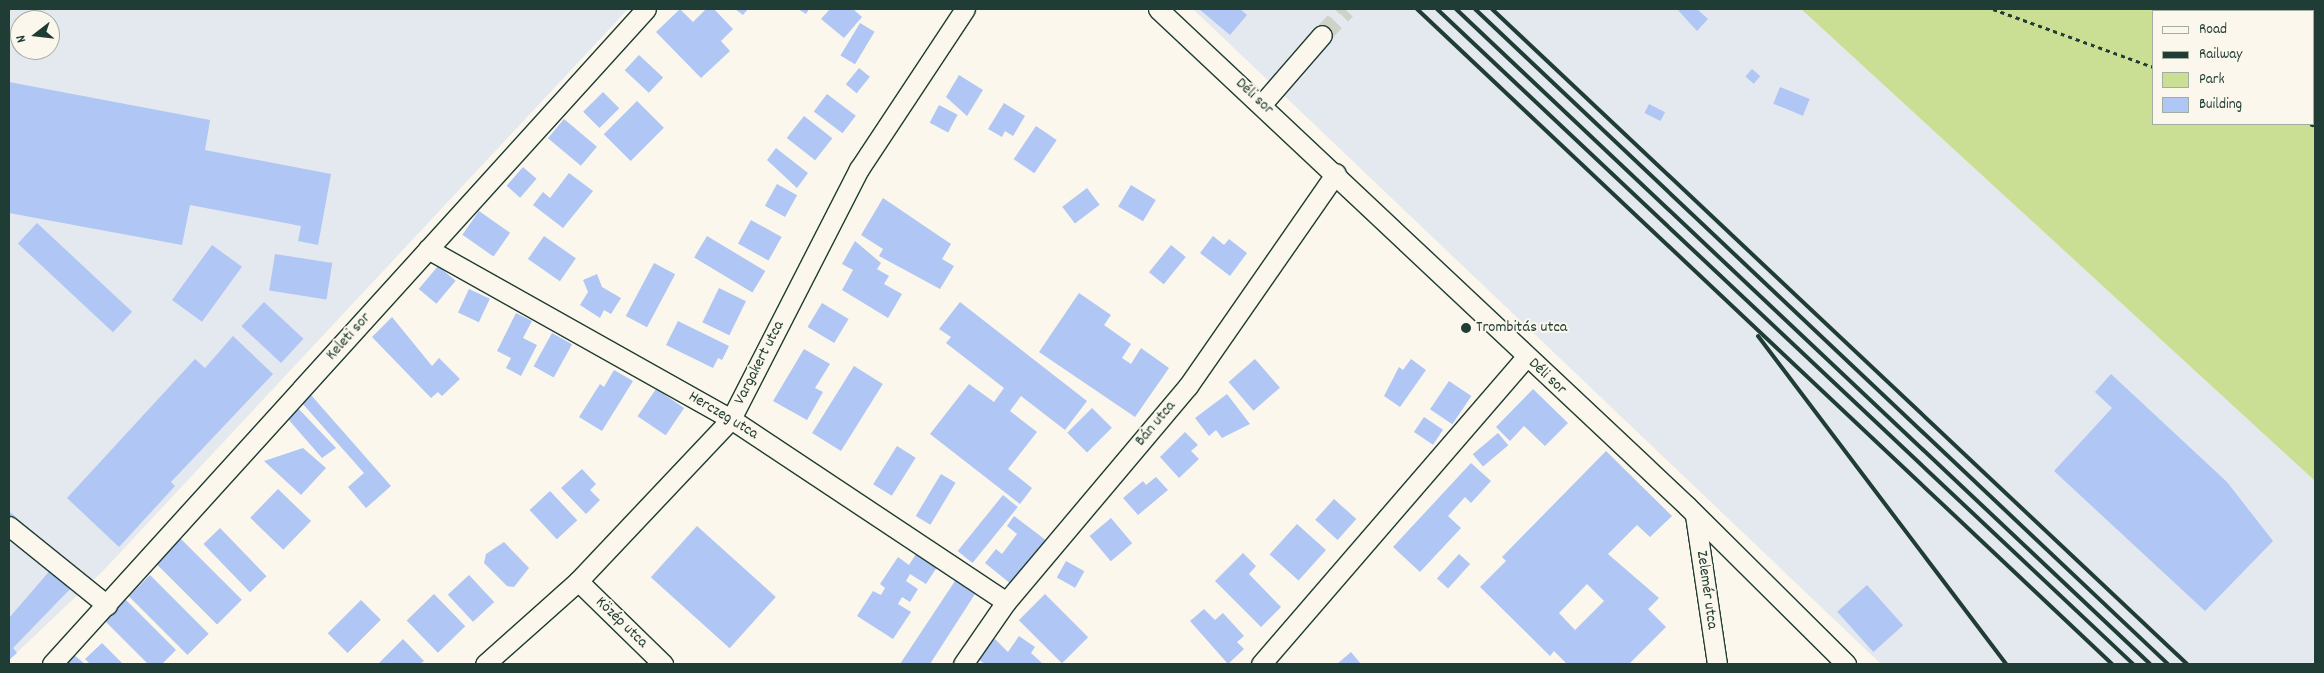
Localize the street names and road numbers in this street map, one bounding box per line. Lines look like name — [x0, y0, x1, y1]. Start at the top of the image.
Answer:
street label: Déli sor — [1231, 75, 1277, 119]
street label: Keleti sor — [323, 309, 375, 365]
street label: Vargakert utca — [731, 318, 789, 408]
street label: Déli sor — [1524, 355, 1570, 399]
street label: Herczeg utca — [685, 388, 761, 444]
street label: Bán utca — [1131, 397, 1181, 451]
street label: Zelemér utca — [1691, 549, 1721, 631]
street label: Közép utca — [591, 593, 651, 653]

